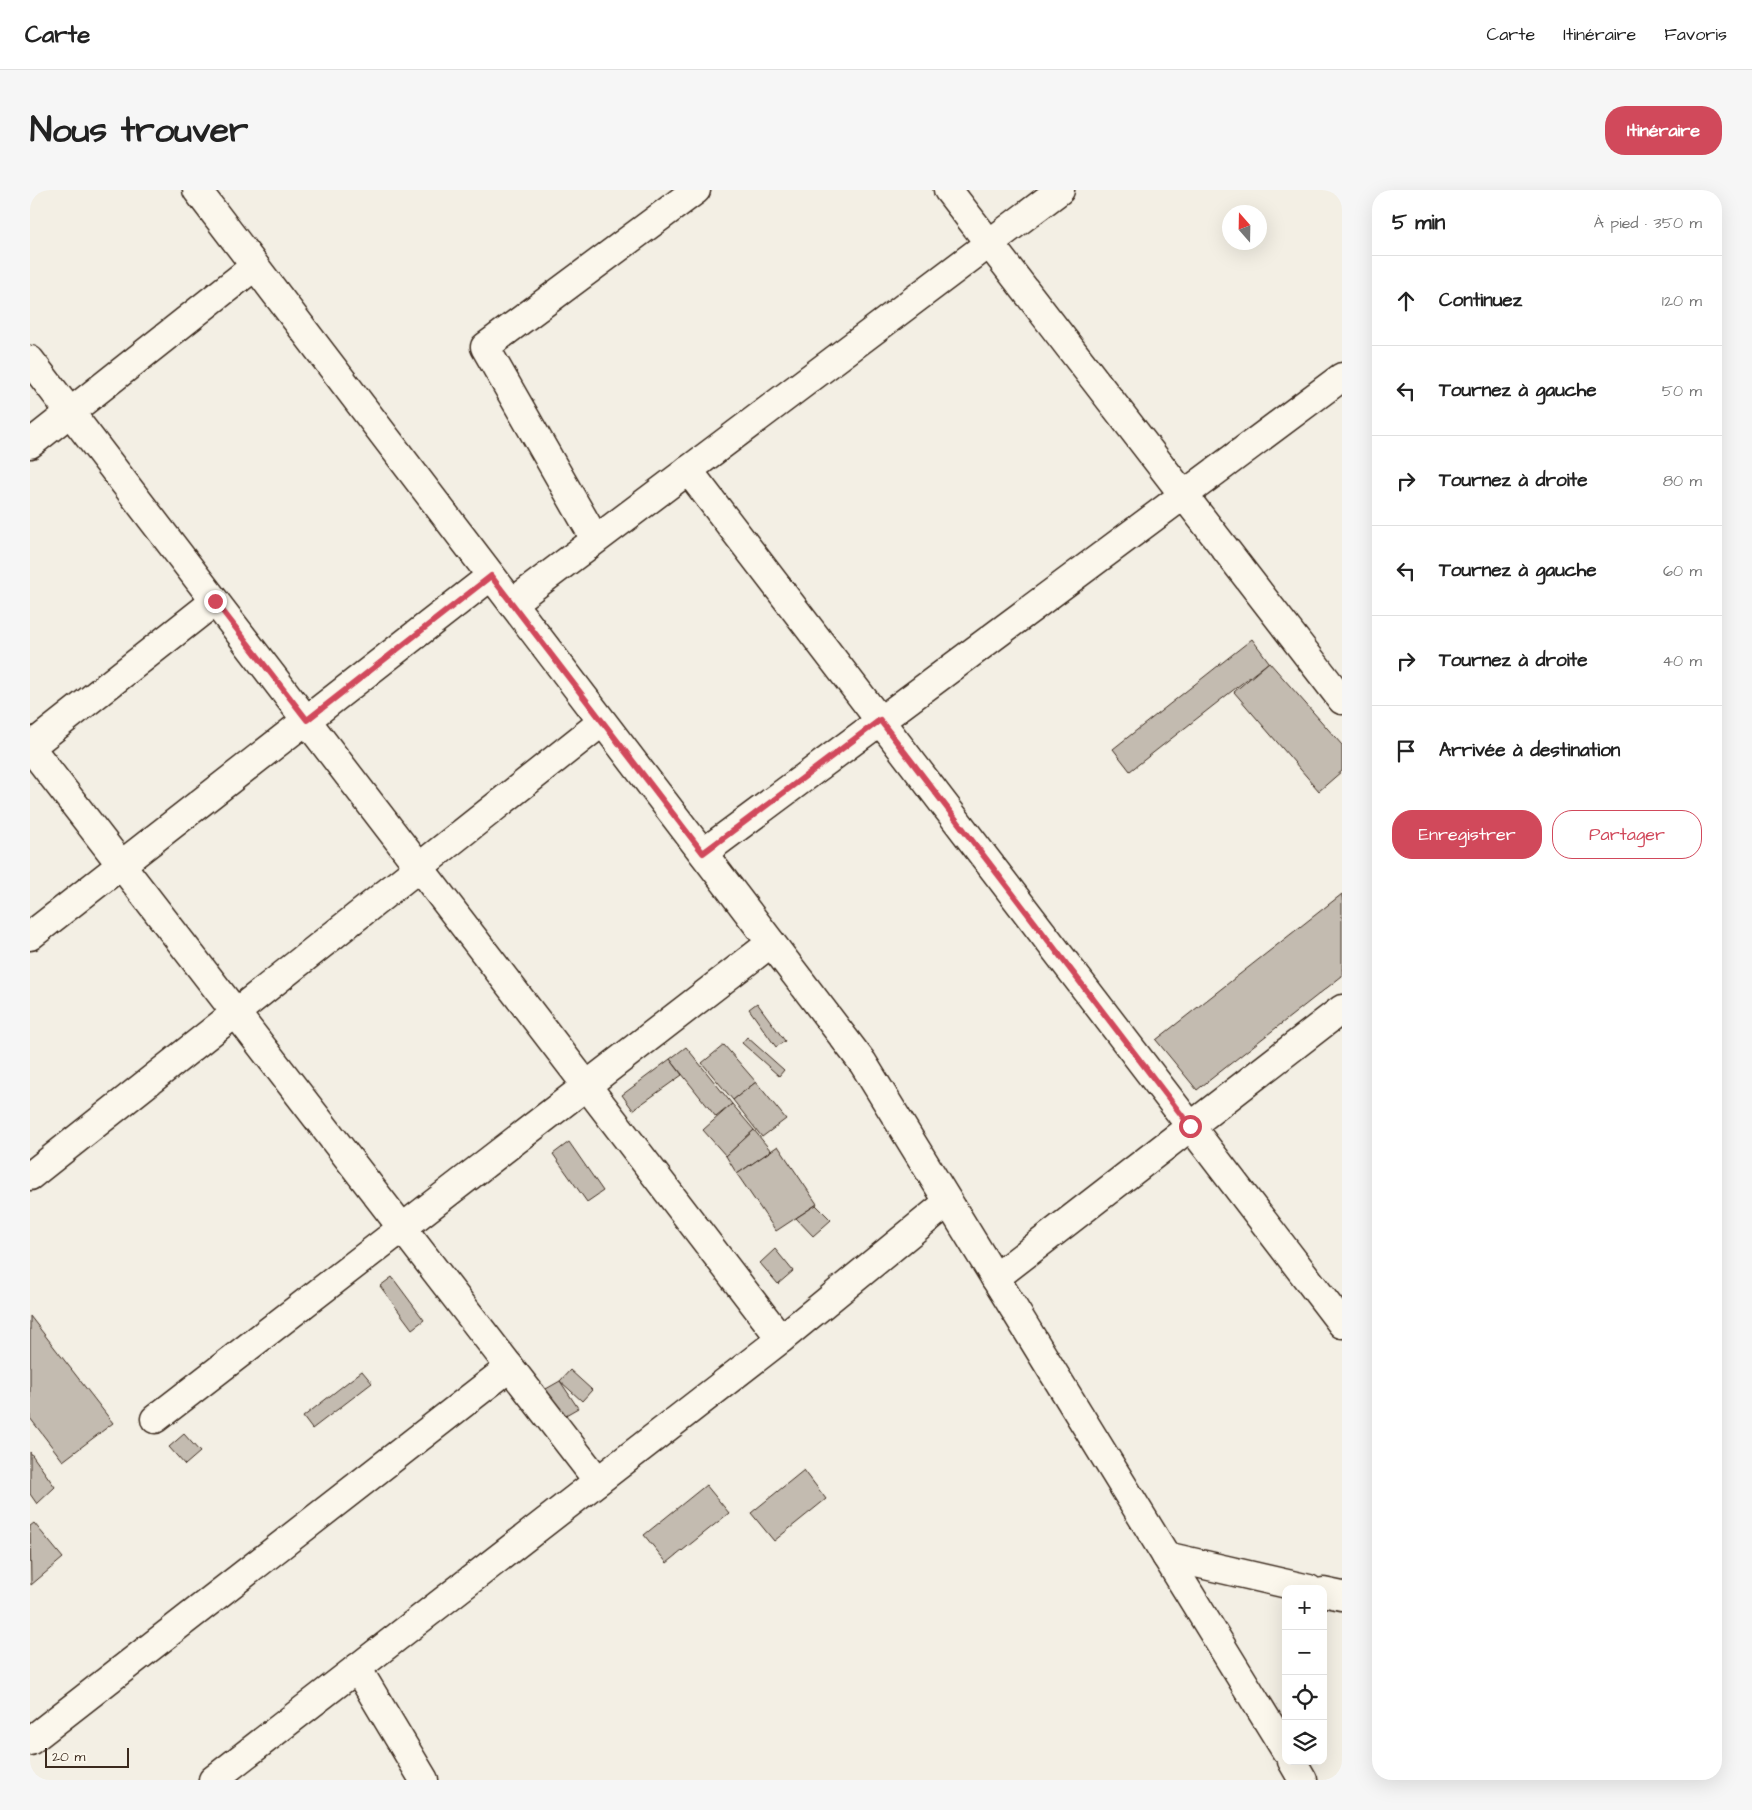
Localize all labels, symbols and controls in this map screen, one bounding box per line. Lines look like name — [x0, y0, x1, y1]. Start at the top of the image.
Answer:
text: Carte — [25, 18, 90, 52]
text: Carte — [1486, 22, 1535, 47]
text: Itinéraire — [1563, 22, 1636, 47]
text: Favoris — [1664, 22, 1727, 47]
text: Nous trouver — [30, 106, 248, 155]
button: Itinéraire — [1605, 106, 1722, 155]
north arrow — [1222, 205, 1267, 250]
text: 5 min — [1392, 208, 1445, 237]
text: À pied · 350 m — [1594, 212, 1702, 234]
icon: ahead — [1392, 287, 1420, 315]
text: Continuez — [1439, 287, 1522, 314]
text: 120 m — [1662, 290, 1702, 312]
icon: left — [1392, 377, 1420, 405]
text: Tournez à gauche — [1439, 377, 1597, 404]
text: 50 m — [1662, 380, 1702, 402]
icon: right — [1392, 467, 1420, 495]
text: Tournez à droite — [1439, 467, 1587, 494]
text: 80 m — [1663, 470, 1702, 492]
icon: left — [1392, 557, 1420, 585]
text: Tournez à gauche — [1439, 557, 1597, 584]
text: 60 m — [1663, 560, 1702, 582]
route end — [204, 590, 227, 613]
icon: right — [1392, 647, 1420, 675]
text: Tournez à droite — [1439, 647, 1587, 674]
text: 40 m — [1662, 650, 1702, 672]
icon: arrive — [1392, 737, 1420, 765]
text: Arrivée à destination — [1439, 737, 1620, 764]
button: Enregistrer — [1392, 810, 1542, 859]
button: Partager — [1552, 810, 1702, 859]
route start — [1179, 1115, 1202, 1138]
map controls — [1282, 1585, 1327, 1765]
button: + — [1282, 1585, 1327, 1630]
button: − — [1282, 1630, 1327, 1675]
button: locate — [1282, 1675, 1327, 1720]
button: layers — [1282, 1720, 1327, 1765]
scale bar — [45, 1745, 129, 1768]
text: 20 m — [52, 1747, 85, 1767]

